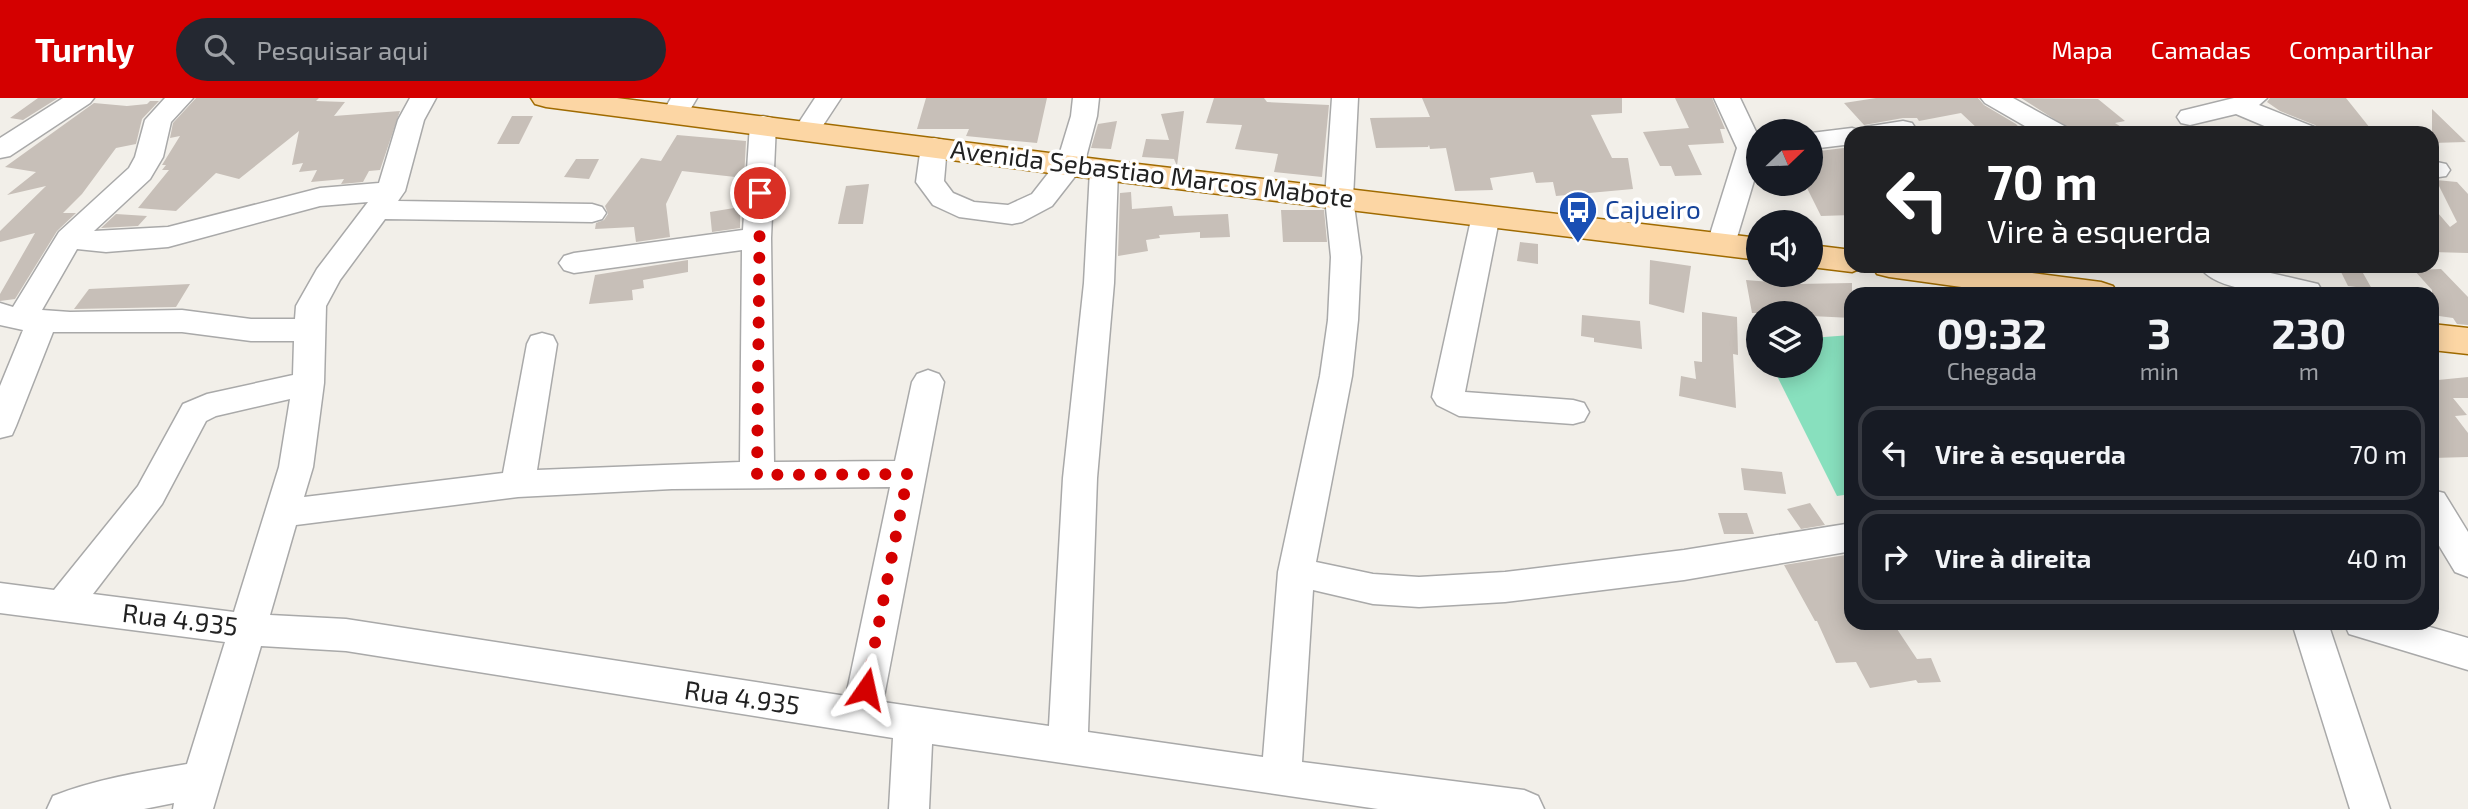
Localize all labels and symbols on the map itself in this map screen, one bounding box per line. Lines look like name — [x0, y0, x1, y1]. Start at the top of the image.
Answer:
north arrow — [1746, 119, 1824, 196]
street label: Avenida Sebastiao Marcos Mabote — [949, 132, 1355, 213]
pin — [730, 163, 790, 223]
bus stop icon: Cajueiro — [1557, 189, 1599, 244]
place label: Cajueiro — [1605, 193, 1701, 224]
street label: Rua 4.935 — [121, 596, 240, 641]
position arrow — [829, 652, 903, 726]
street label: Rua 4.935 — [683, 673, 802, 720]

